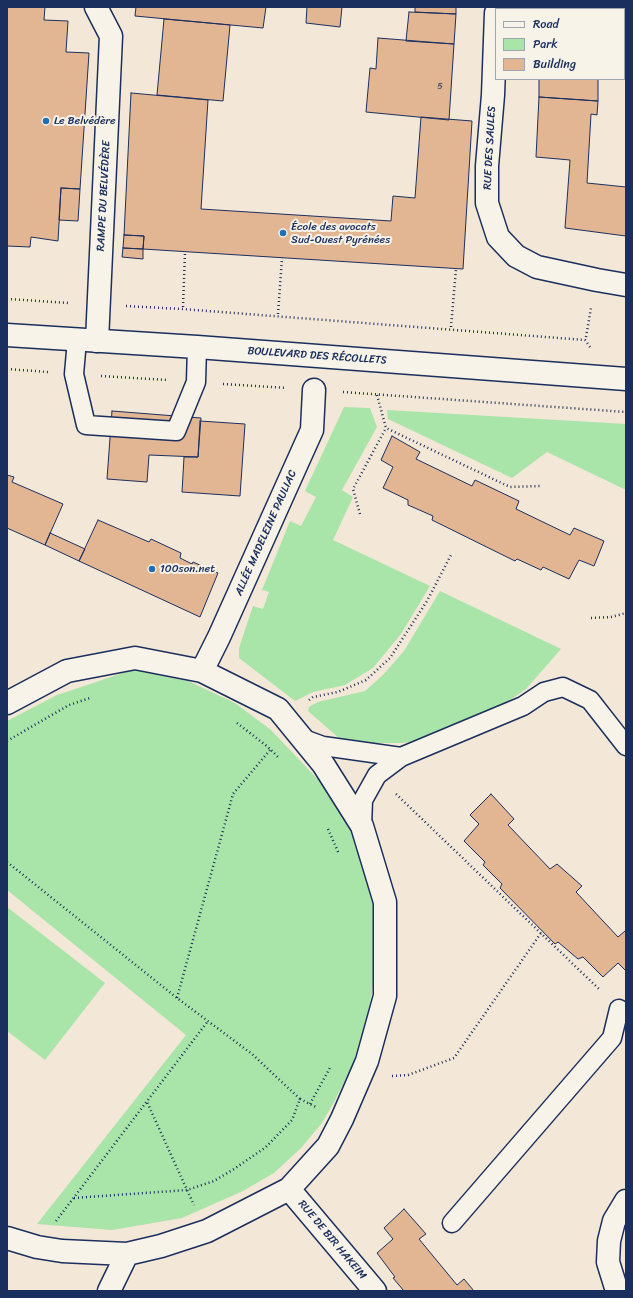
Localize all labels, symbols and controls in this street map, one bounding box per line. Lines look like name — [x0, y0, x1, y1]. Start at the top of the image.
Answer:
legend — [495, 8, 625, 80]
text: Road — [533, 13, 559, 35]
text: Park — [533, 33, 558, 55]
text: Building — [533, 53, 576, 75]
house number: 5 — [437, 82, 443, 92]
street label: RUE DES SAULES — [481, 106, 499, 190]
place label: Le Belvédère — [54, 114, 116, 128]
marker: Le Belvédère — [41, 116, 51, 126]
street label: RAMPE DU BELVÉDÈRE — [95, 140, 113, 252]
place label: École des avocats Sud-Ouest Pyrénées — [291, 220, 390, 246]
marker: École des avocats Sud-Ouest Pyrénées — [278, 228, 288, 238]
street label: BOULEVARD DES RÉCOLLETS — [247, 345, 387, 367]
street label: ALLÉE MADELEINE PAULIAC — [232, 468, 300, 598]
place label: 100son.net — [160, 562, 215, 576]
marker: 100son.net — [147, 564, 157, 574]
street label: RUE DE BIR HAKEIM — [295, 1198, 369, 1282]

